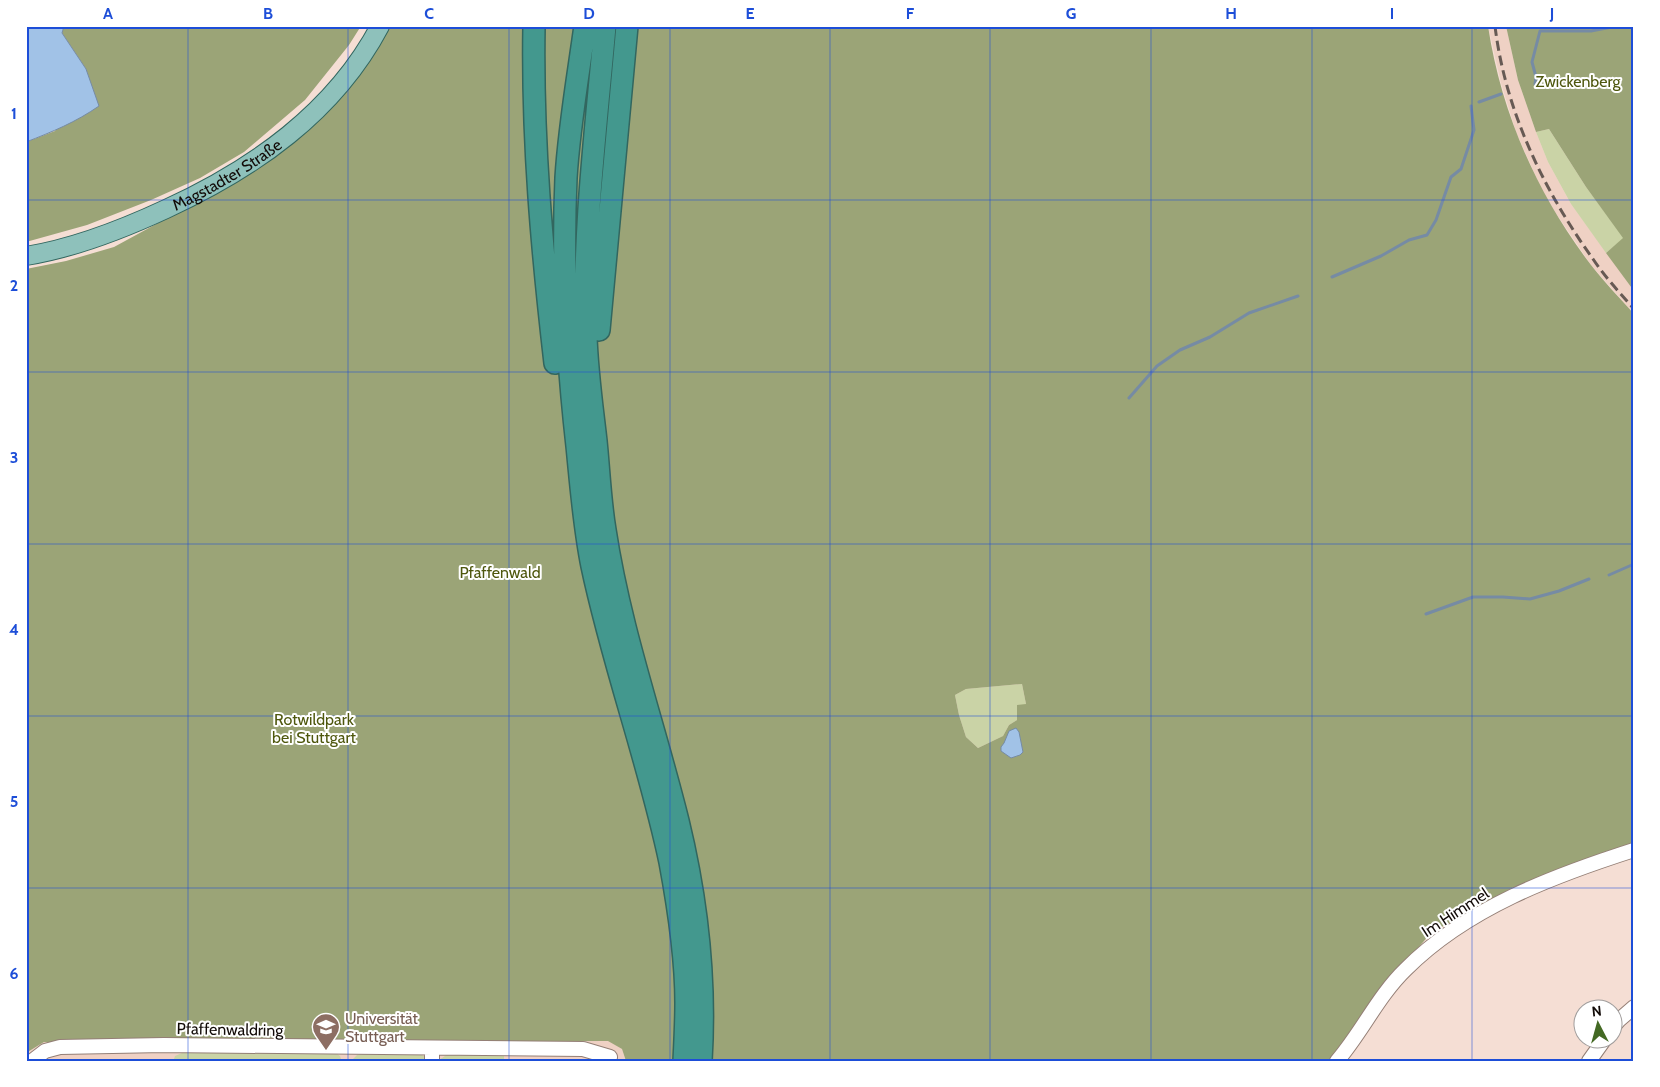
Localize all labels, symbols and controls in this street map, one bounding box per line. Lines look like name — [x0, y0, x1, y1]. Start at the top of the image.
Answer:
text: A — [103, 4, 113, 23]
text: B — [263, 4, 273, 23]
text: C — [424, 4, 434, 23]
text: D — [583, 4, 595, 23]
text: E — [745, 4, 755, 23]
text: F — [906, 4, 915, 23]
text: G — [1066, 4, 1076, 23]
text: H — [1225, 4, 1237, 23]
text: I — [1390, 4, 1394, 23]
text: J — [1549, 4, 1554, 23]
park label: Zwickenberg — [1536, 72, 1621, 91]
text: 1 — [11, 104, 17, 123]
street label: Magstadter Straße — [169, 135, 285, 215]
text: 2 — [10, 276, 18, 295]
text: 3 — [10, 448, 18, 467]
park label: Pfaffenwald — [459, 563, 541, 582]
text: 4 — [9, 620, 19, 639]
park label: Rotwildpark bei Stuttgart — [272, 710, 357, 747]
text: 5 — [10, 792, 18, 811]
street label: Im Himmel — [1418, 884, 1493, 941]
text: 6 — [10, 964, 19, 983]
north arrow — [1572, 1000, 1622, 1050]
text: N — [1591, 1002, 1603, 1021]
place label: Universität Stuttgart — [345, 1009, 419, 1046]
school or university icon: Universität Stuttgart — [311, 1012, 341, 1051]
street label: Pfaffenwaldring — [177, 1019, 284, 1040]

